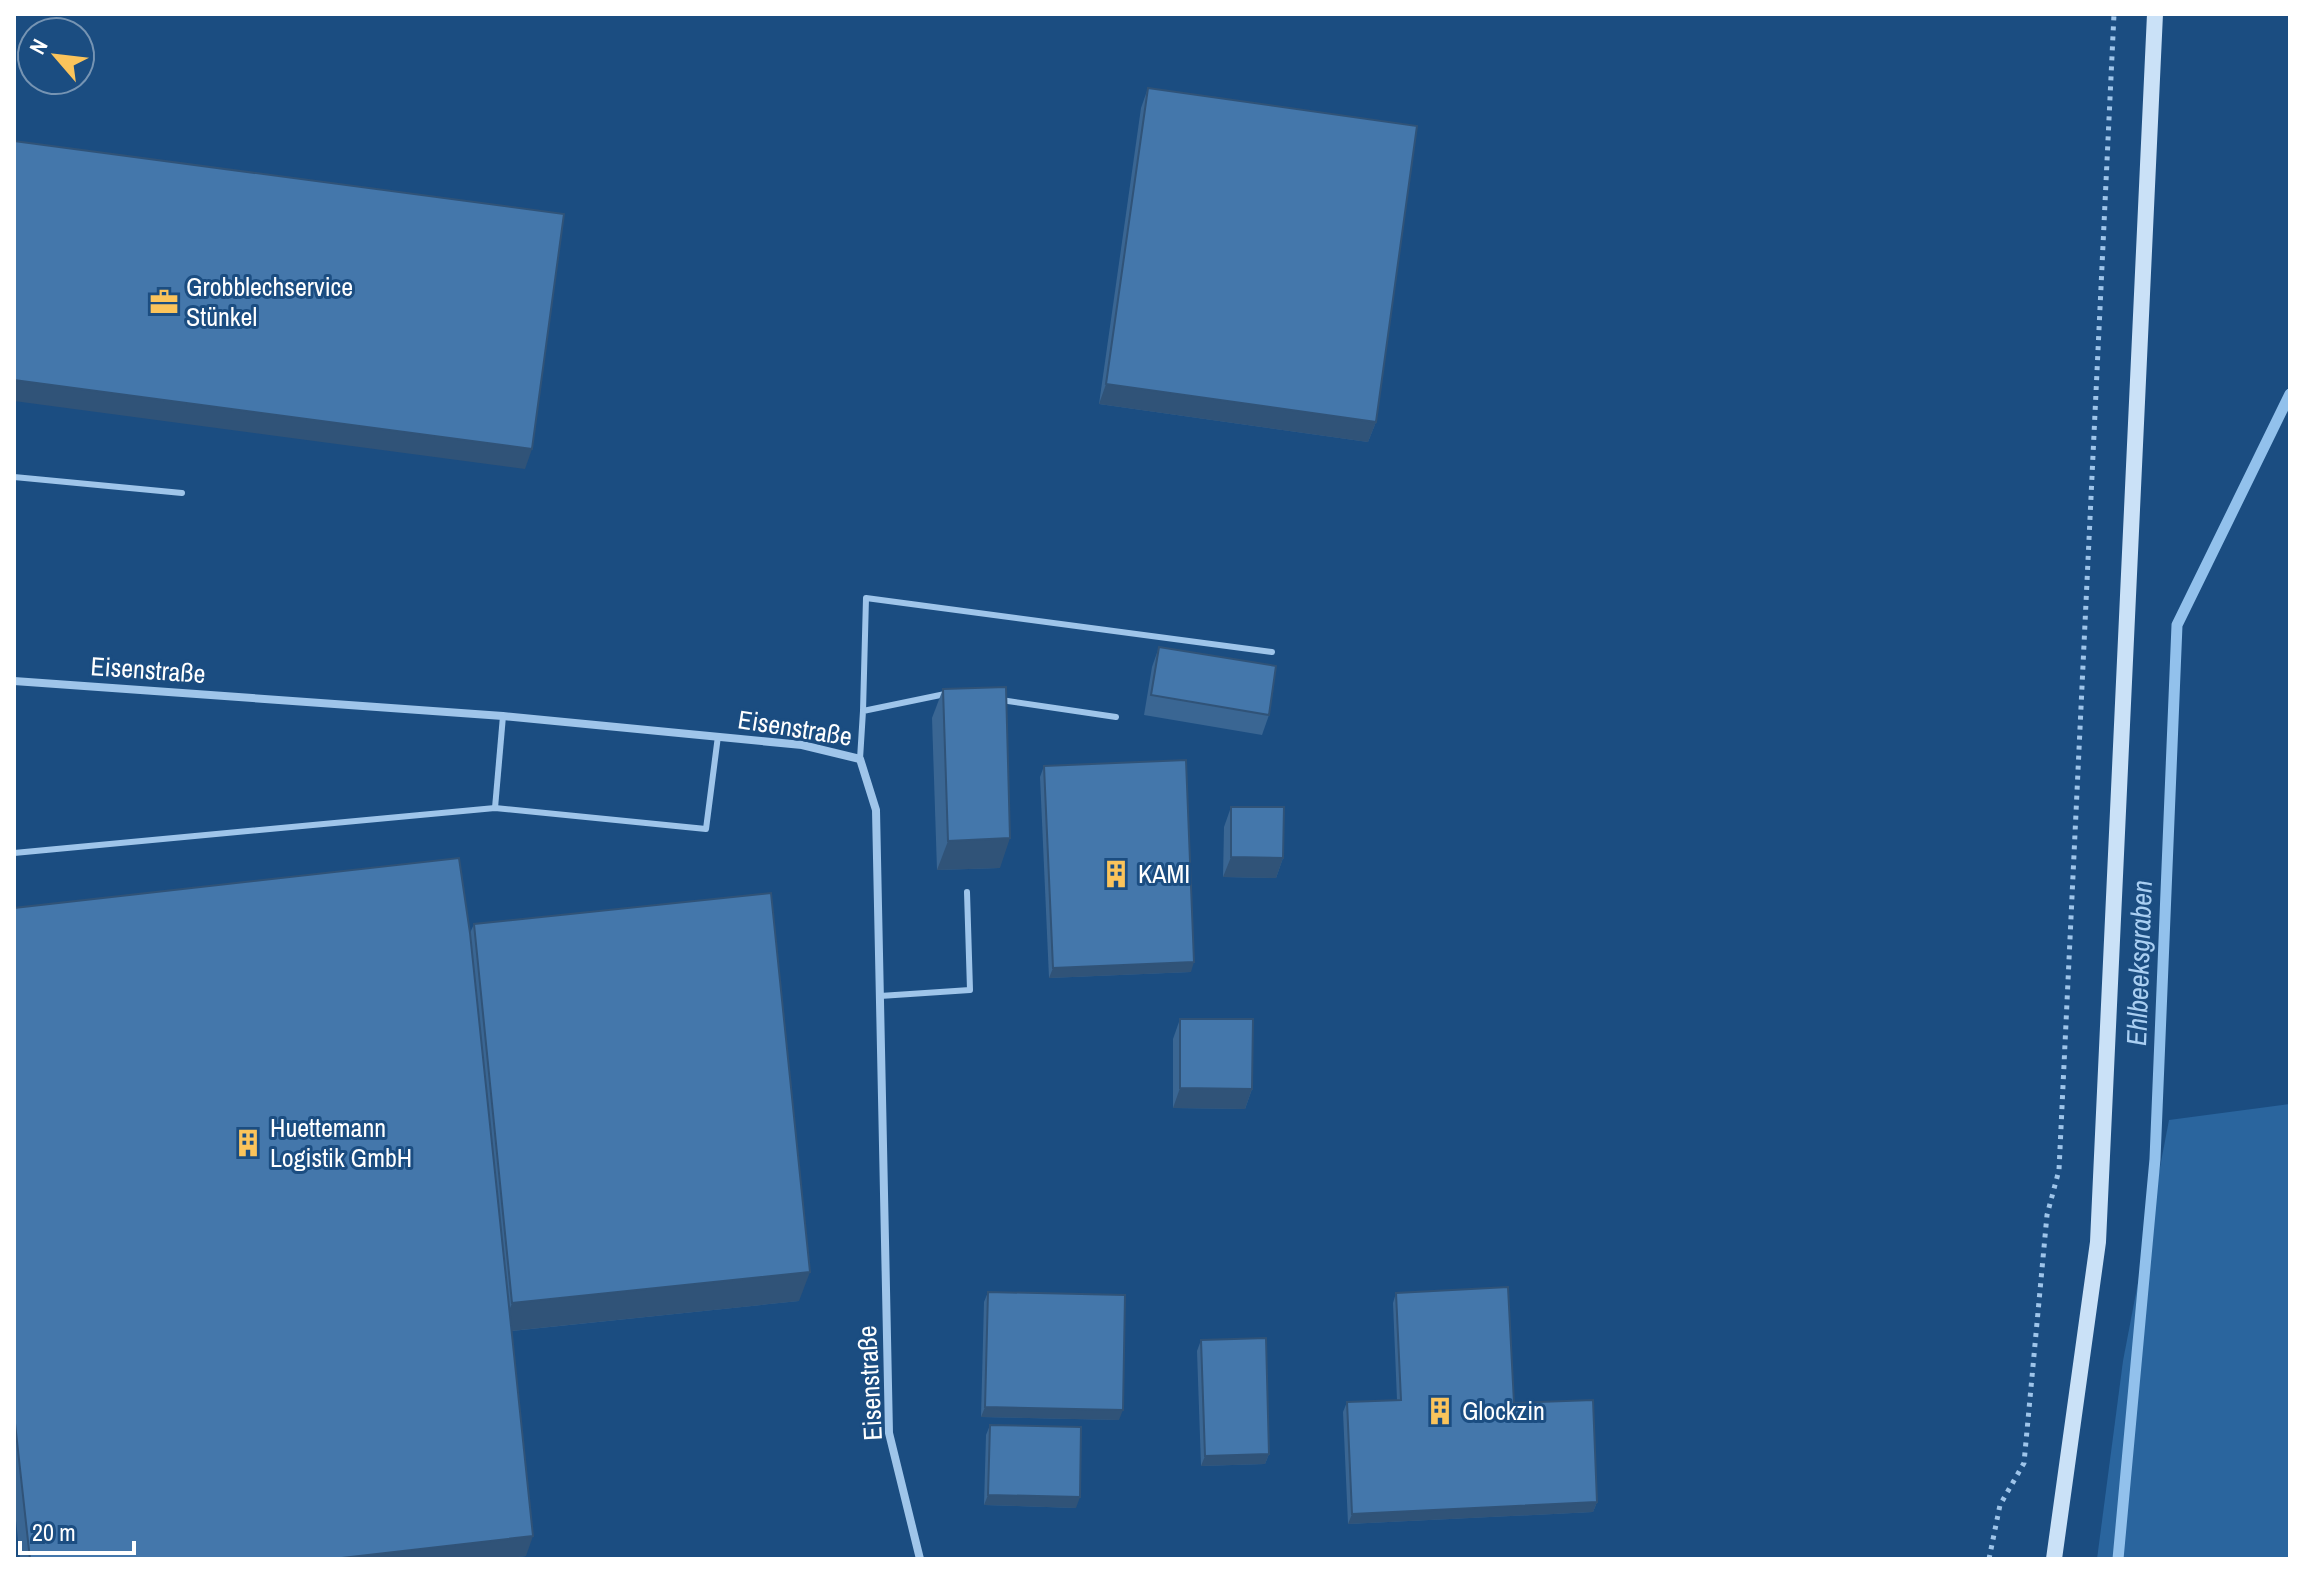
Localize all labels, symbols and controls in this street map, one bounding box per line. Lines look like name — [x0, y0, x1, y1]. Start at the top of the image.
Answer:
north arrow — [16, 16, 96, 96]
text: N — [22, 34, 55, 59]
place label: Grobblechservice Stünkel — [186, 269, 353, 334]
office icon: Grobblechservice Stünkel — [149, 287, 179, 317]
street label: Eisenstraße — [89, 648, 207, 691]
street label: Eisenstraße — [736, 701, 855, 754]
place label: KAMI — [1138, 856, 1190, 891]
building icon: KAMI — [1101, 859, 1131, 889]
water label: Ehlbeeksgraben — [2117, 879, 2161, 1047]
place label: Huettemann Logistik GmbH — [270, 1110, 412, 1175]
building icon: Huettemann Logistik GmbH — [233, 1128, 263, 1158]
street label: Eisenstraße — [849, 1325, 890, 1441]
place label: Glockzin — [1462, 1393, 1545, 1428]
building icon: Glockzin — [1425, 1396, 1455, 1426]
scale bar — [20, 1505, 134, 1555]
text: 20 m — [32, 1516, 76, 1548]

